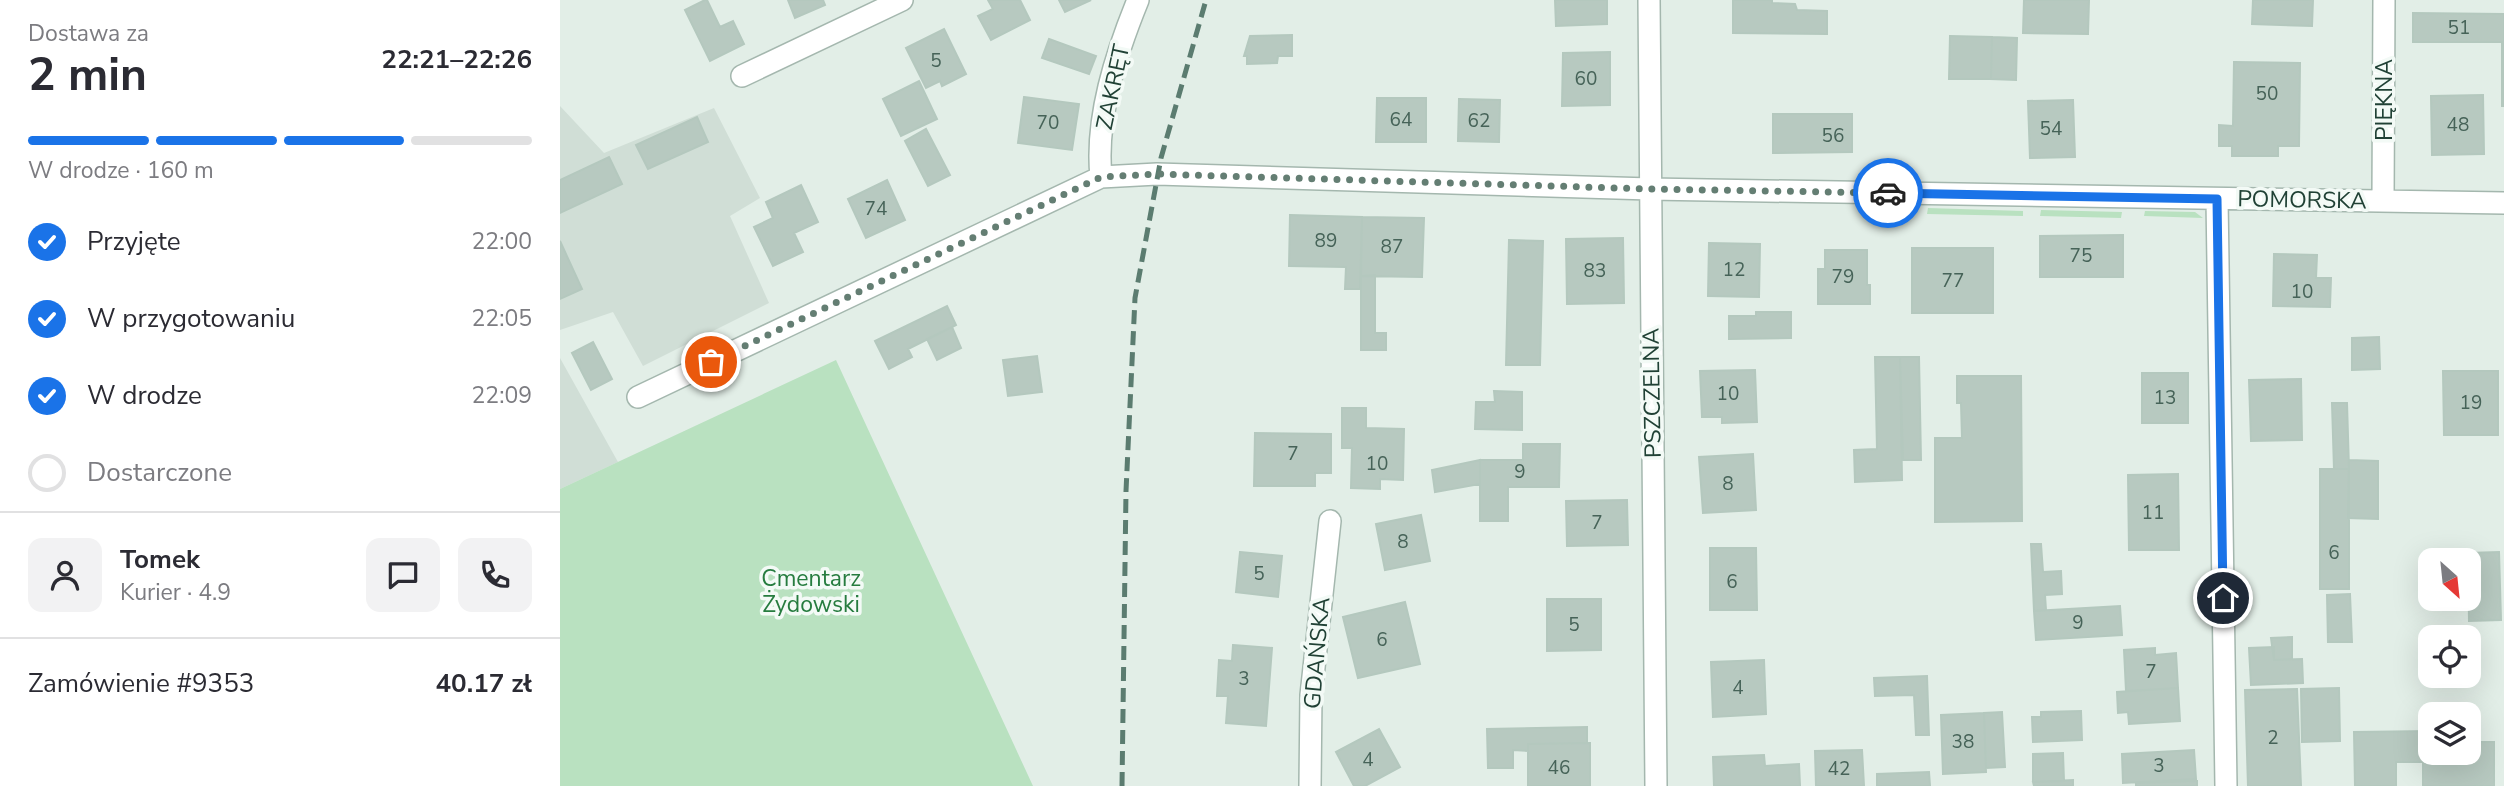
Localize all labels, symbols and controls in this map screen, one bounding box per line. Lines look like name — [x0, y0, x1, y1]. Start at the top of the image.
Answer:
house number: 51 — [2448, 15, 2470, 41]
text: Dostawa za — [28, 18, 149, 49]
street label: ZAKRĘT — [1089, 41, 1137, 133]
text: 22:21–22:26 — [381, 42, 532, 77]
text: 2 min — [28, 43, 147, 106]
house number: 5 — [930, 48, 942, 74]
street label: PIĘKNA — [2369, 59, 2400, 141]
house number: 60 — [1575, 66, 1597, 92]
house number: 50 — [2256, 81, 2278, 107]
house number: 64 — [1390, 107, 1412, 133]
house number: 62 — [1468, 108, 1490, 134]
house number: 70 — [1037, 110, 1059, 136]
house number: 48 — [2447, 112, 2469, 138]
house number: 54 — [2040, 116, 2062, 142]
house number: 56 — [1822, 123, 1844, 149]
text: W drodze · 160 m — [28, 155, 214, 186]
courier — [1853, 158, 1923, 228]
icon: car — [1869, 174, 1907, 212]
street label: POMORSKA — [2237, 183, 2367, 217]
house number: 74 — [865, 196, 887, 222]
icon: check — [28, 223, 66, 261]
text: Przyjęte — [87, 224, 181, 259]
text: 22:00 — [472, 226, 532, 257]
house number: 89 — [1315, 228, 1337, 254]
house number: 87 — [1381, 234, 1403, 260]
house number: 75 — [2070, 243, 2092, 269]
house number: 12 — [1723, 257, 1745, 283]
house number: 83 — [1584, 258, 1606, 284]
house number: 79 — [1832, 264, 1854, 290]
house number: 77 — [1942, 268, 1964, 294]
house number: 10 — [2291, 279, 2313, 305]
icon: check — [28, 300, 66, 338]
text: W przygotowaniu — [87, 301, 295, 336]
text: 22:05 — [472, 303, 532, 334]
street label: PSZCZELNA — [1635, 327, 1669, 458]
pin — [681, 332, 741, 392]
icon: bag — [692, 343, 730, 381]
icon: check — [28, 377, 66, 415]
text: W drodze — [87, 378, 202, 413]
text: 22:09 — [472, 380, 532, 411]
house number: 10 — [1717, 381, 1739, 407]
house number: 13 — [2154, 385, 2176, 411]
house number: 19 — [2460, 390, 2482, 416]
house number: 7 — [1287, 441, 1299, 467]
house number: 10 — [1366, 451, 1388, 477]
text: Dostarczone — [87, 455, 232, 490]
house number: 9 — [1514, 459, 1526, 485]
house number: 8 — [1722, 471, 1734, 497]
house number: 11 — [2142, 500, 2164, 526]
house number: 7 — [1591, 510, 1603, 536]
house number: 8 — [1397, 529, 1409, 555]
button: person — [28, 538, 102, 612]
button: chat — [366, 538, 440, 612]
button: phone — [458, 538, 532, 612]
house number: 6 — [2328, 540, 2340, 566]
text: Tomek — [120, 542, 200, 577]
north arrow — [2418, 548, 2482, 611]
map controls — [2418, 548, 2481, 765]
house number: 5 — [1253, 561, 1265, 587]
park label: Cmentarz Żydowski — [761, 563, 861, 620]
pin — [2193, 568, 2253, 628]
house number: 6 — [1726, 569, 1738, 595]
text: Kurier · 4.9 — [120, 577, 231, 608]
icon: home — [2204, 579, 2242, 617]
street label: GDAŃSKA — [1297, 596, 1337, 710]
house number: 9 — [2072, 610, 2084, 636]
house number: 5 — [1568, 612, 1580, 638]
button: locate — [2418, 625, 2481, 688]
house number: 6 — [1376, 627, 1388, 653]
house number: 7 — [2145, 659, 2157, 685]
text: Zamówienie #9353 — [28, 666, 254, 701]
text: 40.17 zł — [436, 666, 532, 701]
house number: 3 — [1238, 666, 1250, 692]
house number: 4 — [1732, 675, 1744, 701]
button: layers — [2418, 702, 2481, 765]
house number: 2 — [2267, 725, 2279, 751]
house number: 38 — [1952, 729, 1974, 755]
house number: 4 — [1362, 747, 1374, 773]
house number: 3 — [2153, 753, 2165, 779]
house number: 46 — [1548, 755, 1570, 781]
house number: 42 — [1828, 756, 1850, 782]

